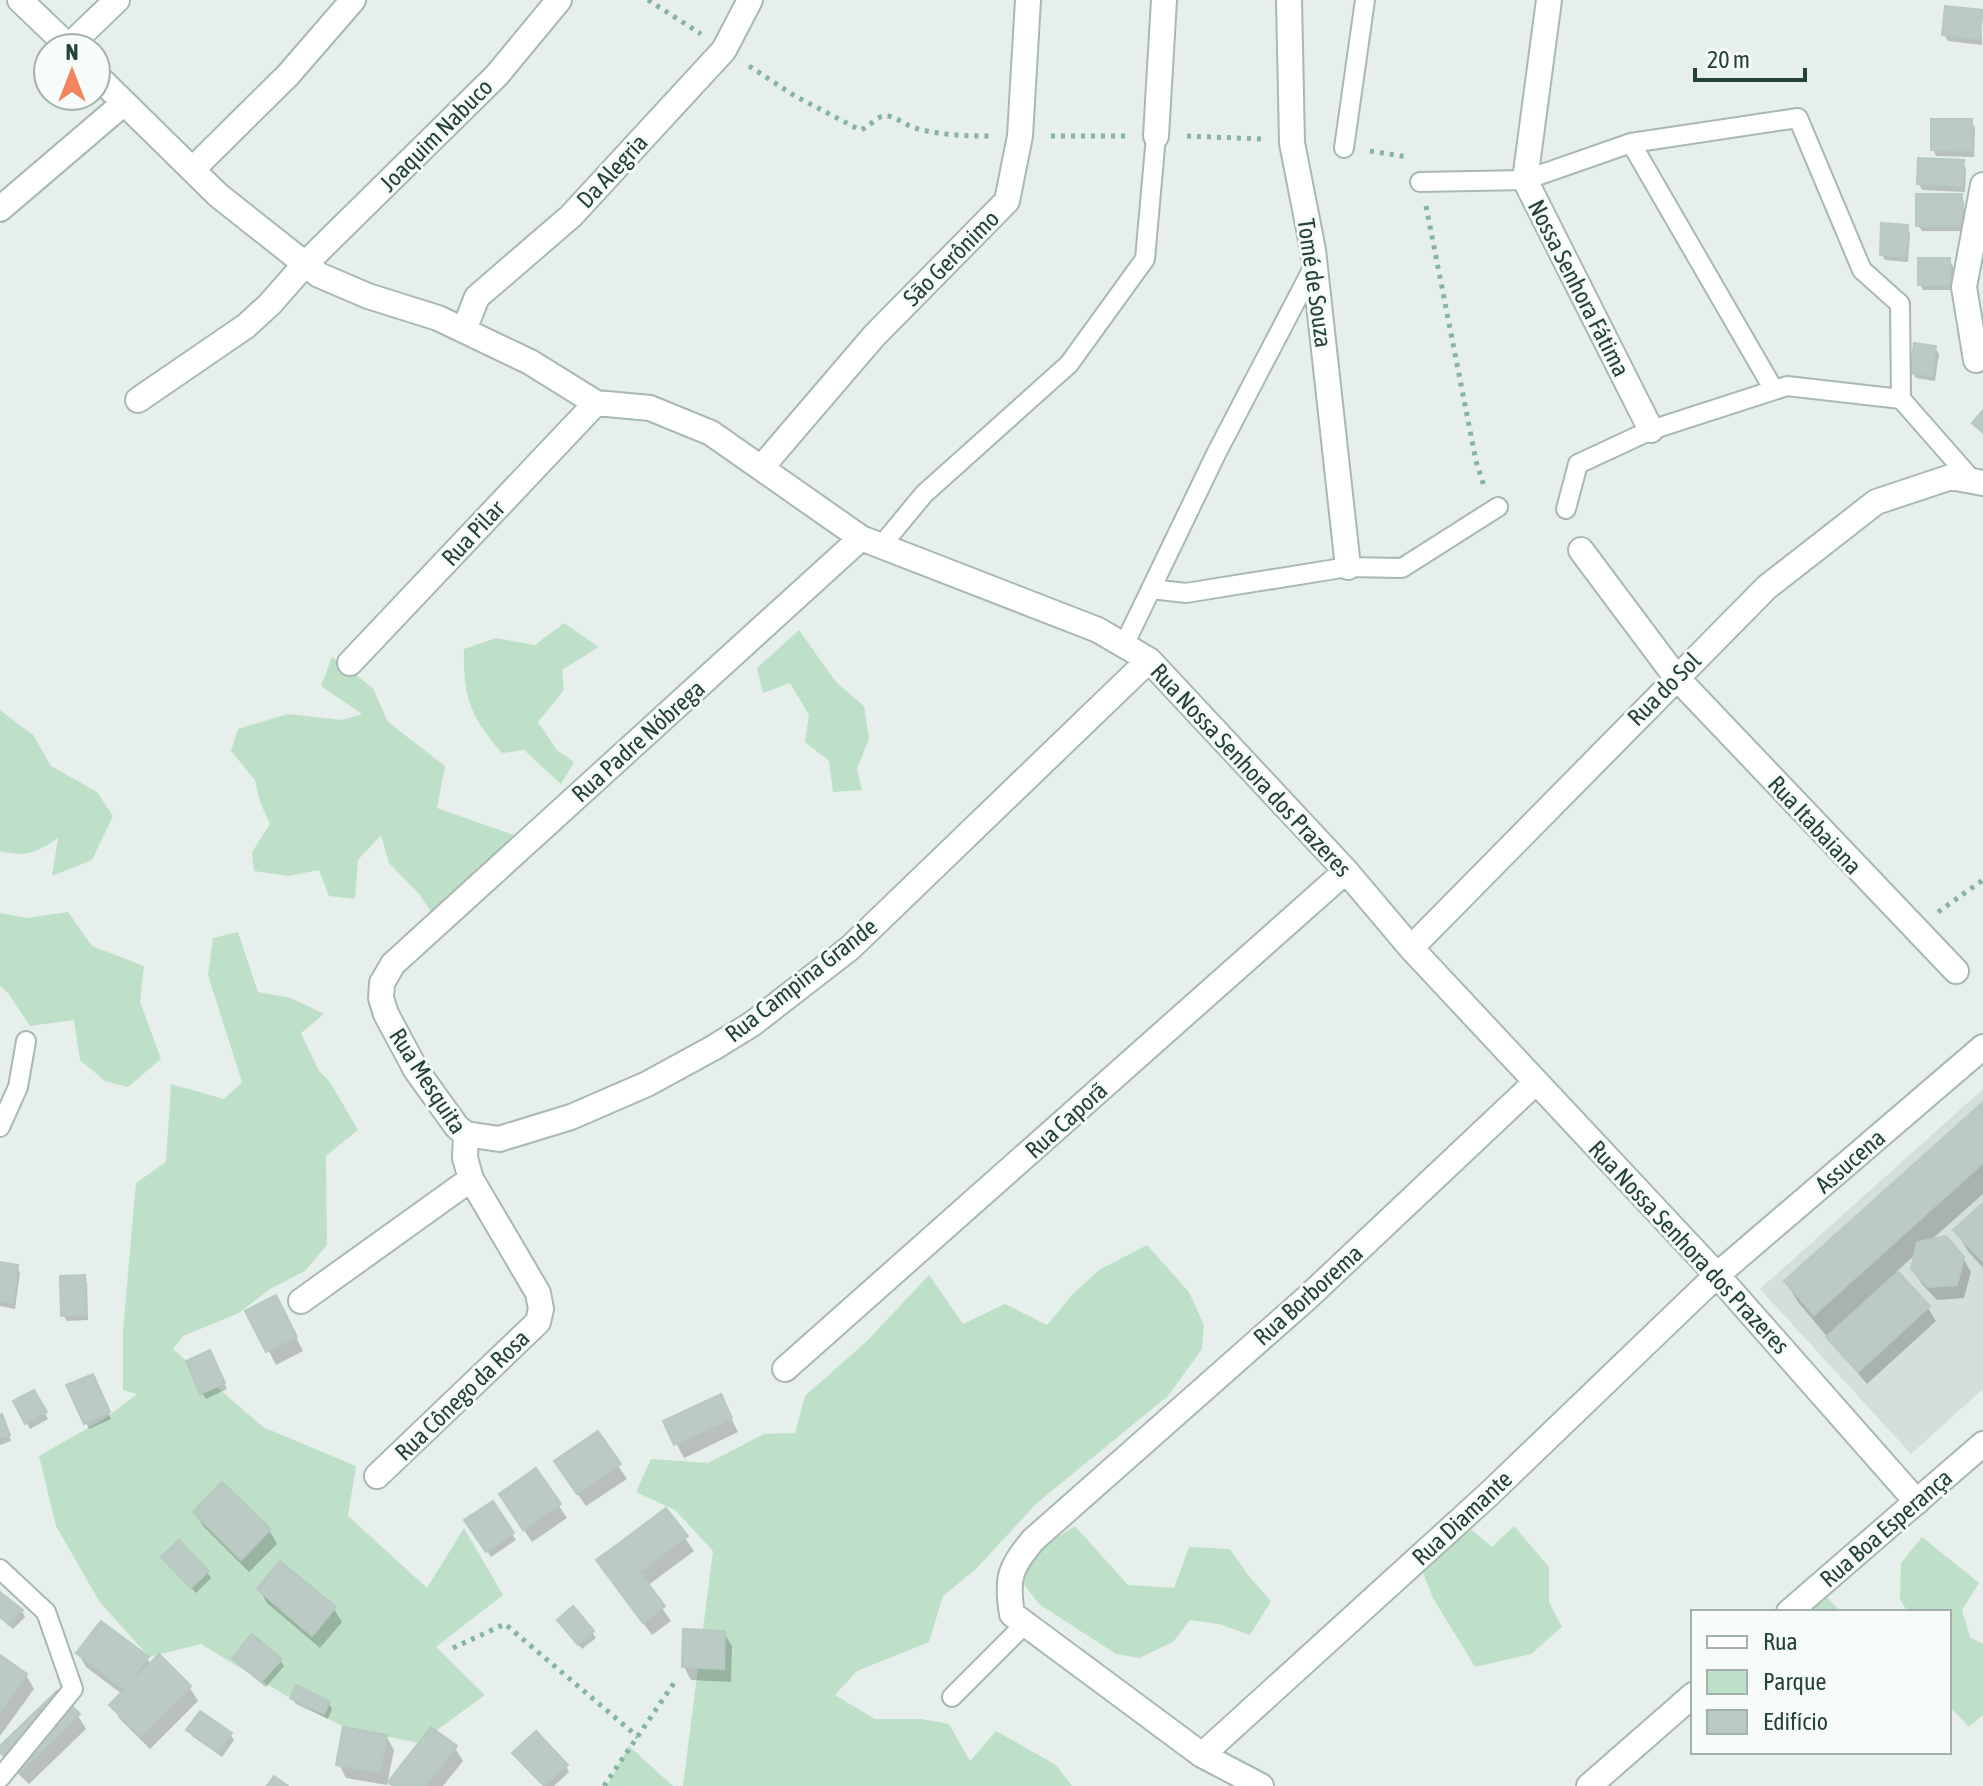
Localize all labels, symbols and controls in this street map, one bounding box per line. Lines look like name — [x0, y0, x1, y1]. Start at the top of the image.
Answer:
north arrow — [32, 32, 112, 112]
scale bar — [1695, 32, 1805, 82]
text: N — [66, 39, 78, 65]
text: 20 m — [1707, 46, 1750, 73]
street label: Joaquim Nabuco — [374, 73, 498, 197]
street label: Da Alegria — [571, 129, 653, 213]
street label: Nossa Senhora Fátima — [1523, 195, 1635, 381]
street label: São Gerônimo — [898, 205, 1004, 311]
street label: Tomé de Souza — [1293, 217, 1337, 349]
street label: Rua Pilar — [436, 494, 511, 571]
street label: Rua do Sol — [1622, 647, 1706, 731]
street label: Rua Nossa Senhora dos Prazeres — [1145, 658, 1357, 882]
street label: Rua Padre Nóbrega — [566, 674, 710, 808]
street label: Rua Itabaiana — [1763, 770, 1867, 880]
street label: Rua Campina Grande — [720, 913, 882, 1047]
street label: Rua Mesquita — [384, 1023, 472, 1139]
street label: Rua Caporã — [1020, 1076, 1112, 1164]
street label: Assucena — [1810, 1124, 1890, 1198]
street label: Rua Nossa Senhora dos Prazeres — [1583, 1135, 1795, 1359]
street label: Rua Borborema — [1248, 1239, 1368, 1351]
street label: Rua Cônego da Rosa — [389, 1324, 535, 1466]
street label: Rua Boa Esperança — [1815, 1464, 1957, 1592]
street label: Rua Diamante — [1407, 1465, 1517, 1571]
legend — [1691, 1610, 1951, 1754]
text: Rua — [1763, 1628, 1798, 1655]
text: Parque — [1763, 1668, 1826, 1695]
text: Edifício — [1763, 1708, 1828, 1735]

